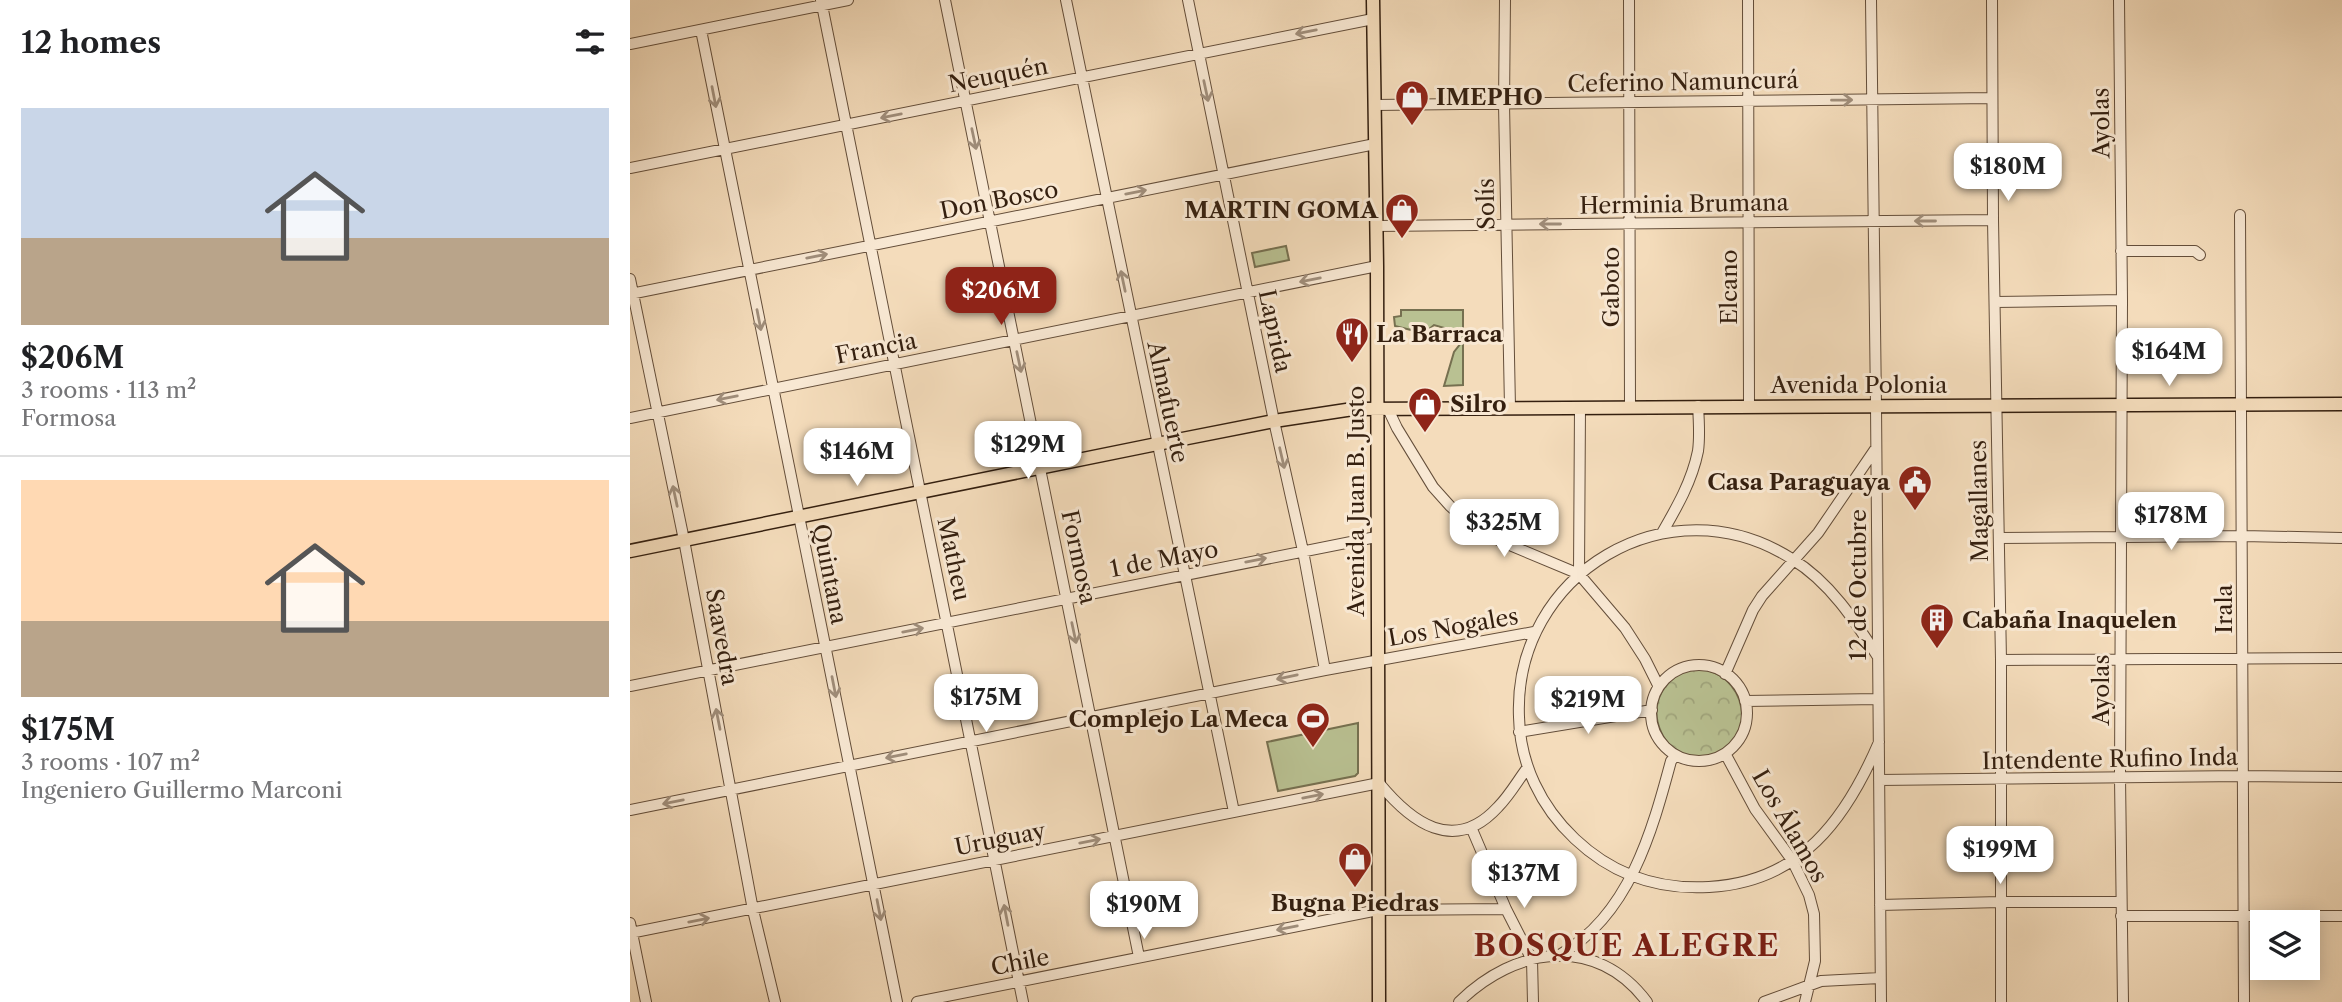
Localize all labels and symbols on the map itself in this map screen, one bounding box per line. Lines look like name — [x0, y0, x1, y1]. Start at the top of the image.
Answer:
one-way arrow — [1295, 26, 1318, 39]
street label: Neuquén — [946, 52, 1050, 98]
street label: Ceferino Namuncurá — [1567, 66, 1800, 98]
shop icon: IMEPHO — [1393, 78, 1431, 127]
one-way arrow — [1200, 79, 1214, 102]
place label: IMEPHO — [1436, 83, 1543, 111]
one-way arrow — [708, 85, 722, 108]
street label: Ayolas — [2086, 87, 2116, 160]
one-way arrow — [1830, 93, 1853, 107]
one-way arrow — [880, 109, 903, 123]
one-way arrow — [967, 127, 981, 150]
pin: $180M — [1959, 144, 2057, 203]
street label: Don Bosco — [938, 175, 1060, 225]
street label: Solís — [1472, 178, 1500, 230]
one-way arrow — [1124, 185, 1147, 199]
street label: Herminia Brumana — [1579, 188, 1790, 220]
shop icon: MARTIN GOMA — [1383, 191, 1421, 240]
place label: MARTIN GOMA — [1184, 196, 1379, 224]
one-way arrow — [1913, 214, 1936, 228]
one-way arrow — [1539, 217, 1562, 231]
street label: Gaboto — [1597, 247, 1625, 327]
one-way arrow — [805, 249, 828, 263]
street label: Elcano — [1715, 249, 1743, 325]
pin: $206M — [952, 268, 1050, 327]
one-way arrow — [1116, 270, 1130, 293]
one-way arrow — [1299, 273, 1322, 287]
street label: Laprida — [1253, 287, 1298, 376]
one-way arrow — [753, 308, 767, 331]
restaurant icon: La Barraca — [1333, 315, 1371, 364]
place label: La Barraca — [1376, 320, 1503, 348]
street label: Francia — [833, 326, 920, 370]
pin: $164M — [2120, 328, 2218, 388]
street label: Almafuerte — [1141, 338, 1195, 465]
one-way arrow — [1013, 350, 1027, 373]
street label: Avenida Polonia — [1770, 371, 1948, 399]
shop icon: Silro — [1406, 385, 1444, 434]
street label: Avenida Juan B. Justo — [1342, 386, 1370, 617]
place label: Silro — [1450, 390, 1507, 418]
one-way arrow — [716, 392, 739, 406]
pin: $129M — [979, 421, 1077, 481]
pin: $146M — [808, 428, 906, 488]
street label: Magallanes — [1964, 440, 1994, 562]
one-way arrow — [1276, 446, 1289, 469]
public building icon: Casa Paraguaya — [1896, 463, 1934, 512]
place label: Casa Paraguaya — [1707, 468, 1891, 496]
one-way arrow — [668, 485, 682, 508]
pin: $178M — [2122, 492, 2220, 552]
pin: $325M — [1455, 500, 1553, 559]
street label: Formosa — [1055, 507, 1103, 607]
street label: 12 de Octubre — [1844, 509, 1872, 661]
street label: Matheu — [931, 515, 977, 603]
street label: Quintana — [807, 522, 854, 627]
street label: 1 de Mayo — [1107, 535, 1221, 583]
one-way arrow — [1244, 553, 1267, 567]
street label: Irala — [2210, 583, 2238, 634]
street label: Saavedra — [700, 586, 744, 688]
building icon: Cabaña Inaquelen — [1918, 601, 1956, 650]
street label: Los Nogales — [1386, 602, 1520, 652]
place label: Cabaña Inaquelen — [1962, 606, 2177, 634]
one-way arrow — [1068, 621, 1082, 644]
one-way arrow — [901, 622, 924, 636]
street label: Ayolas — [2087, 655, 2115, 726]
one-way arrow — [1276, 671, 1299, 685]
pin: $175M — [937, 674, 1035, 734]
one-way arrow — [827, 675, 841, 698]
pin: $219M — [1539, 676, 1637, 736]
sports icon: Complejo La Meca — [1294, 700, 1332, 749]
place label: Complejo La Meca — [1068, 705, 1289, 733]
one-way arrow — [710, 708, 724, 731]
street label: Intendente Rufino Inda — [1982, 743, 2239, 775]
one-way arrow — [885, 750, 908, 764]
street label: Los Álamos — [1746, 764, 1834, 888]
one-way arrow — [1301, 789, 1324, 803]
one-way arrow — [662, 796, 685, 809]
street label: Uruguay — [952, 816, 1048, 861]
pin: $199M — [1951, 826, 2049, 886]
one-way arrow — [1078, 833, 1101, 847]
shop icon: Bugna Piedras — [1336, 840, 1374, 889]
pin: $137M — [1475, 850, 1573, 910]
pin: $190M — [1095, 881, 1193, 941]
place label: Bugna Piedras — [1271, 889, 1439, 917]
one-way arrow — [872, 898, 886, 921]
one-way arrow — [999, 904, 1013, 927]
one-way arrow — [687, 913, 710, 927]
one-way arrow — [1276, 922, 1299, 935]
district label: BOSQUE ALEGRE — [1473, 927, 1781, 964]
street label: Chile — [988, 943, 1052, 981]

